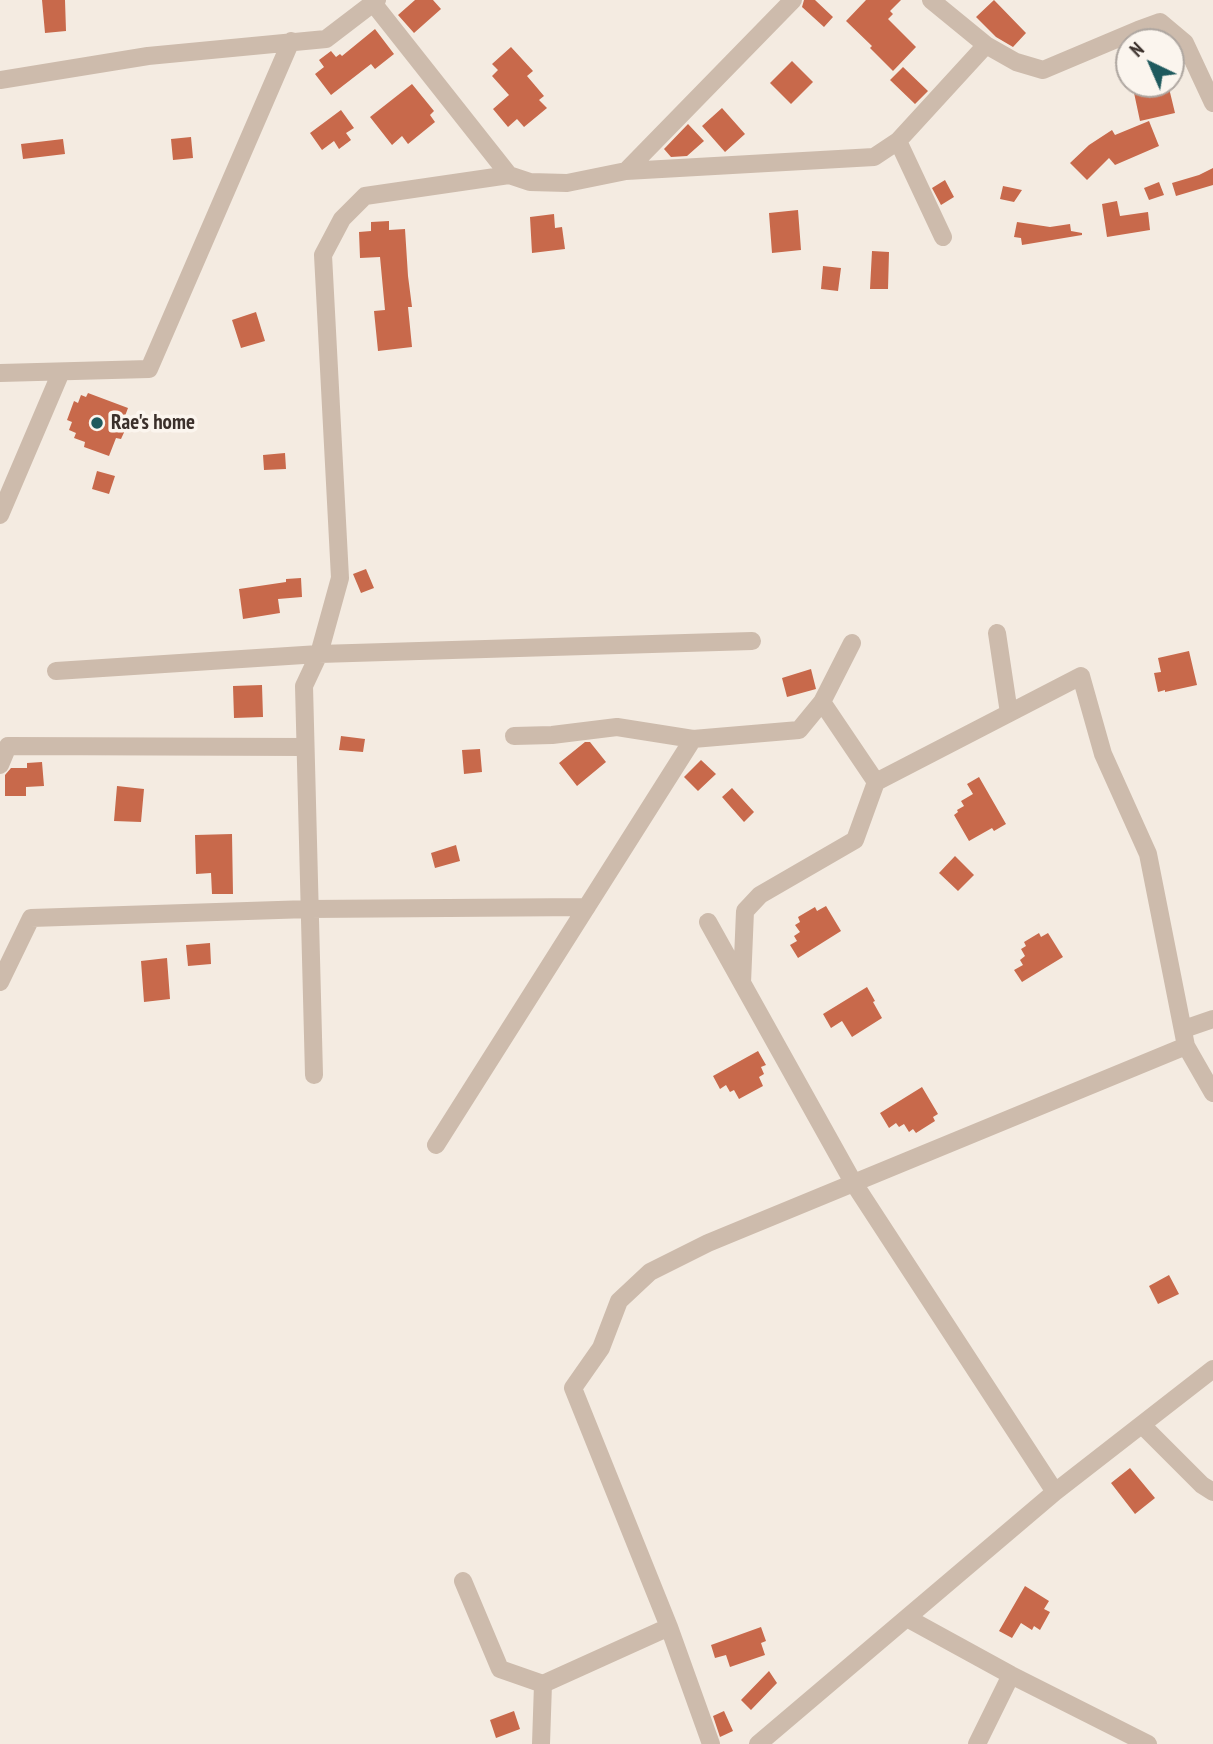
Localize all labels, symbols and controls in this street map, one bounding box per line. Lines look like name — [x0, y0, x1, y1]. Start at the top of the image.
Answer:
north arrow — [1115, 28, 1185, 98]
text: N — [1125, 37, 1149, 62]
place label: Rae's home — [111, 410, 195, 436]
marker: Rae's home — [89, 415, 105, 431]

